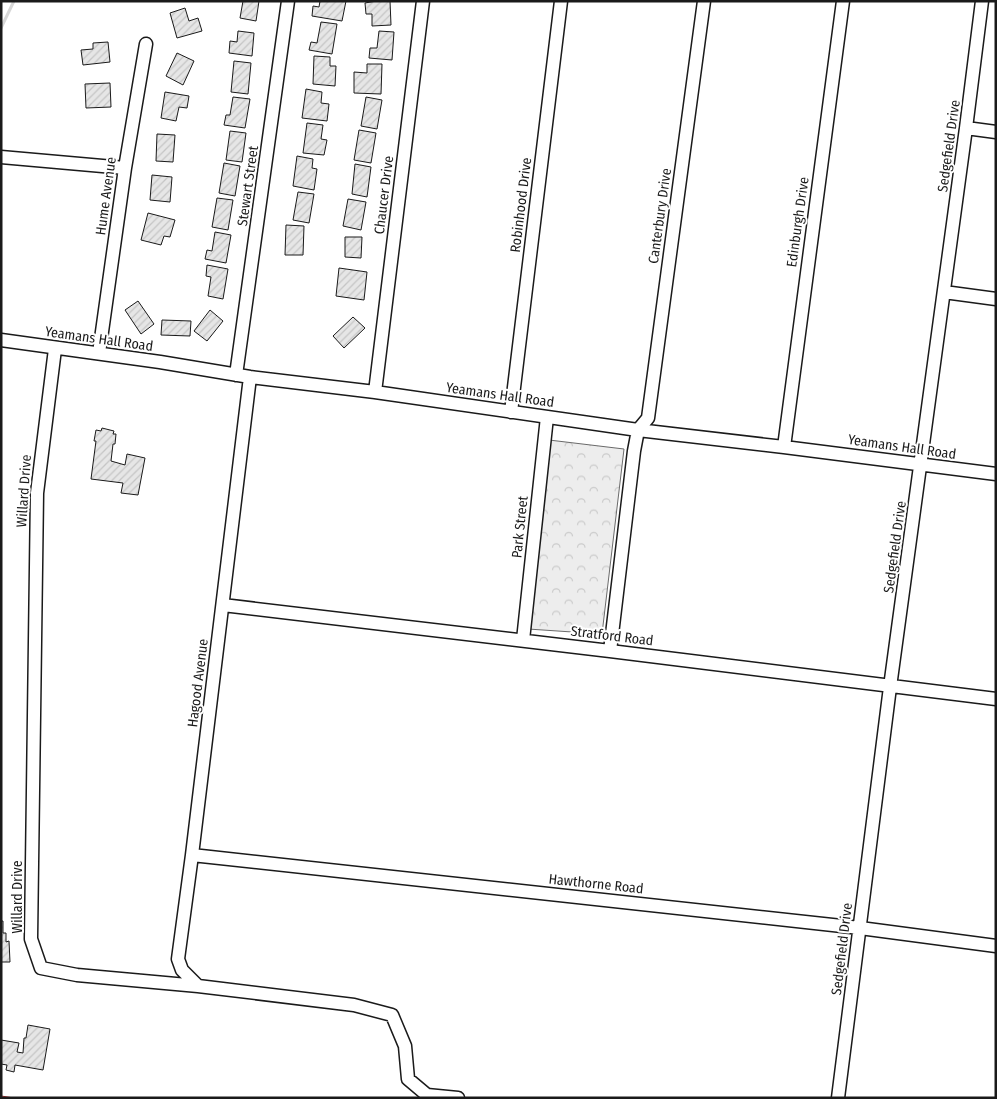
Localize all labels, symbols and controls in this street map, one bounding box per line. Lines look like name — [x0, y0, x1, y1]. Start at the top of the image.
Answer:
street label: Sedgefield Drive — [934, 99, 964, 193]
street label: Stewart Street — [234, 144, 262, 227]
street label: Chaucer Drive — [371, 155, 397, 235]
street label: Hume Avenue — [92, 156, 120, 236]
street label: Robinhood Drive — [507, 156, 535, 254]
street label: Canterbury Drive — [645, 167, 675, 265]
street label: Edinburgh Drive — [783, 176, 813, 268]
street label: Yeamans Hall Road — [44, 323, 154, 355]
street label: Yeamans Hall Road — [445, 379, 555, 411]
street label: Yeamans Hall Road — [847, 431, 957, 463]
street label: Willard Drive — [13, 454, 35, 528]
street label: Park Street — [508, 495, 532, 559]
street label: Sedgefield Drive — [880, 500, 910, 594]
street label: Stratford Road — [570, 622, 654, 650]
street label: Hagood Avenue — [184, 638, 212, 728]
street label: Willard Drive — [9, 860, 26, 934]
street label: Hawthorne Road — [548, 871, 644, 897]
street label: Sedgefield Drive — [828, 902, 856, 996]

